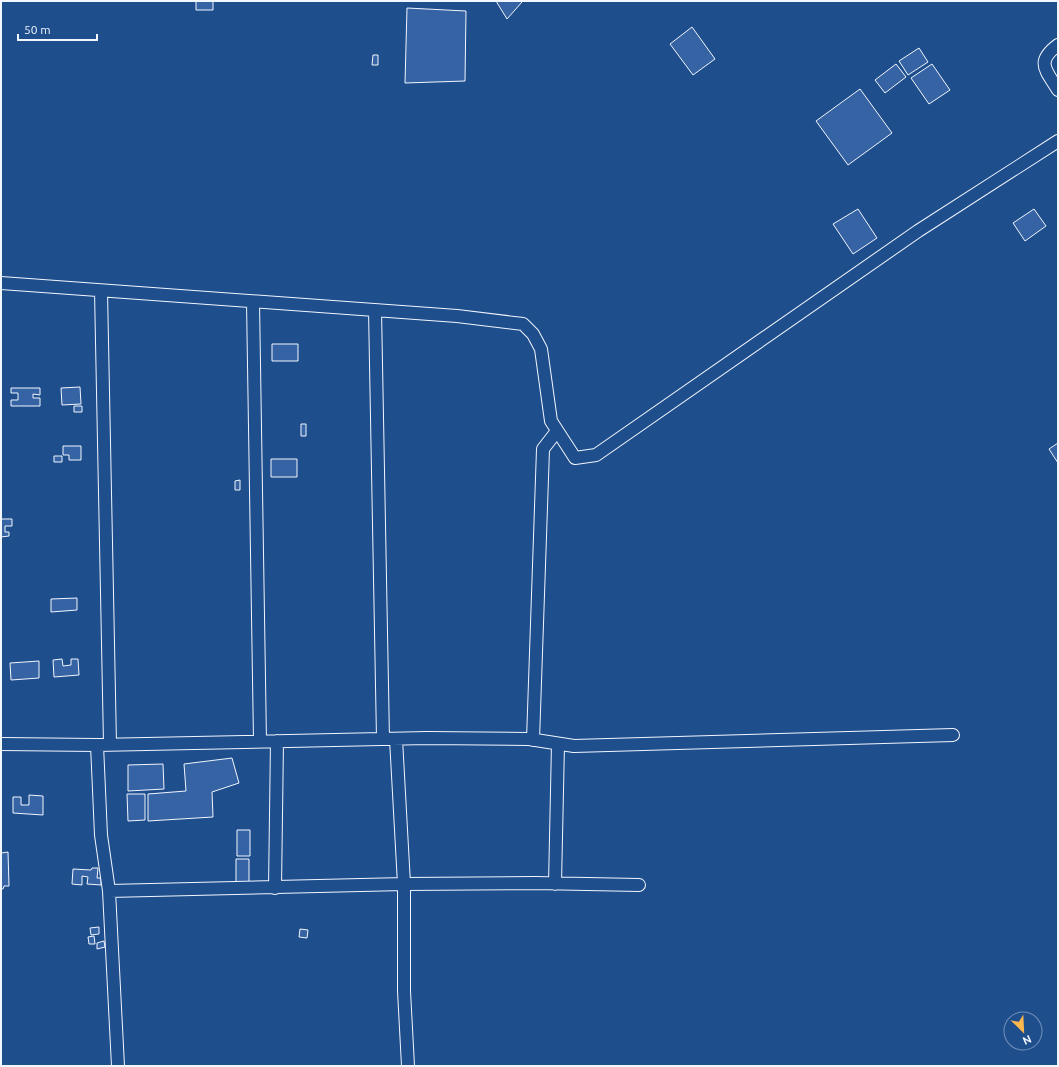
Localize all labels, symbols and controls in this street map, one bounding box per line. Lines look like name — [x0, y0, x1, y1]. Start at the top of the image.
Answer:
scale bar — [18, 16, 97, 42]
text: 50 m — [24, 23, 51, 36]
north arrow — [1003, 1011, 1043, 1051]
text: N — [1021, 1033, 1033, 1047]

